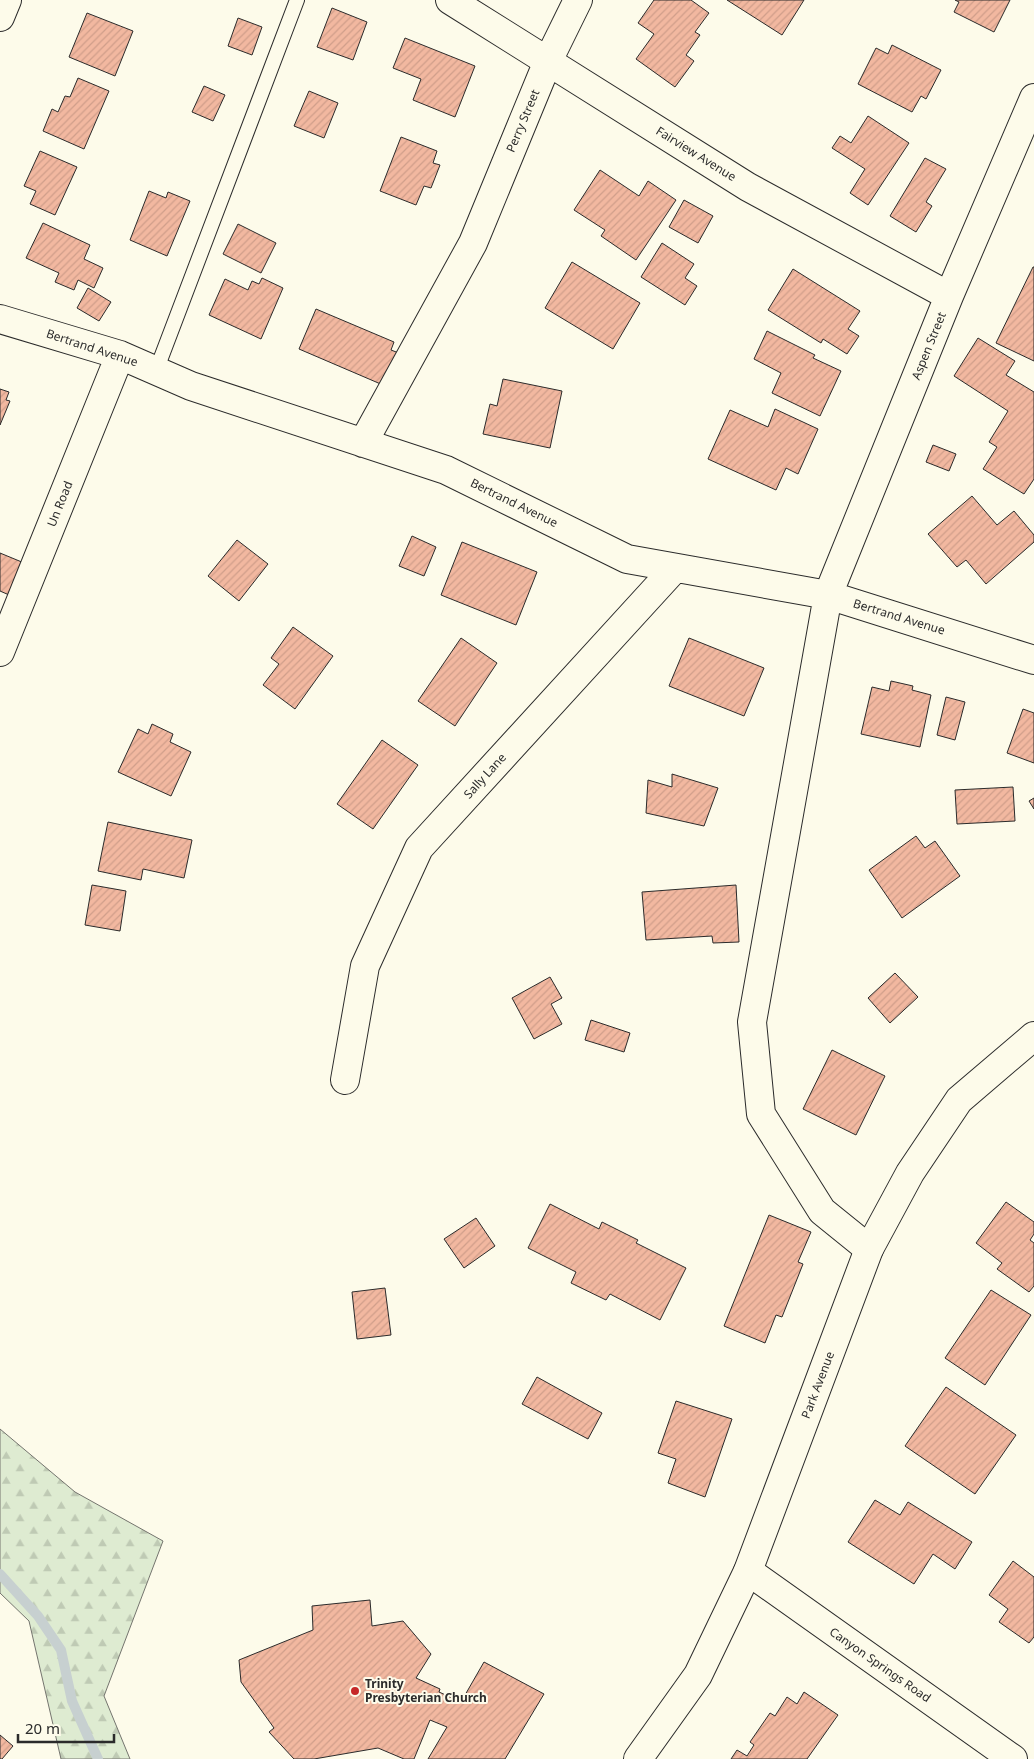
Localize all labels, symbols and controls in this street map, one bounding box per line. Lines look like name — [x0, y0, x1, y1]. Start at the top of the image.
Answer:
street label: Perry Street — [502, 86, 544, 155]
street label: Fairview Avenue — [653, 122, 740, 185]
street label: Aspen Street — [907, 309, 950, 382]
street label: Bertrand Avenue — [44, 325, 140, 370]
street label: Bertrand Avenue — [468, 474, 561, 531]
street label: Un Road — [43, 478, 76, 529]
street label: Bertrand Avenue — [851, 594, 947, 639]
street label: Sally Lane — [460, 749, 510, 802]
street label: Park Avenue — [797, 1349, 838, 1421]
street label: Canyon Springs Road — [826, 1623, 934, 1706]
place label: Trinity Presbyterian Church — [365, 1675, 487, 1706]
marker: Trinity Presbyterian Church — [349, 1685, 361, 1697]
scale bar — [18, 1712, 114, 1744]
text: 20 m — [25, 1718, 60, 1738]

